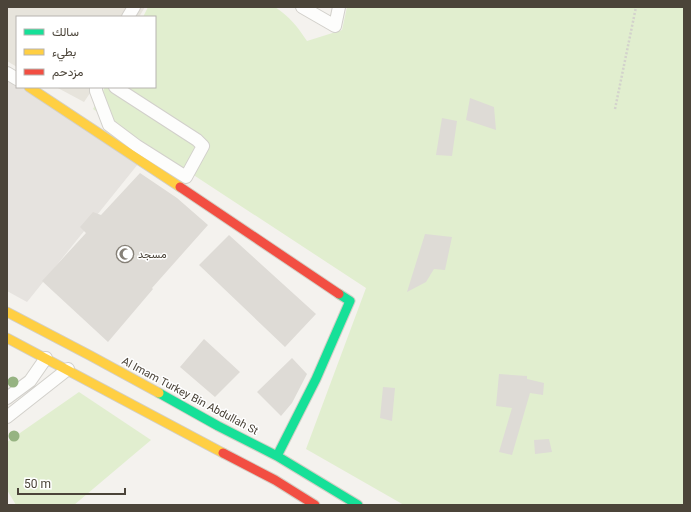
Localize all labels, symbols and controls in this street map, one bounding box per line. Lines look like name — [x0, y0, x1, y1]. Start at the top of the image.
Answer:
legend — [16, 16, 156, 88]
text: سالك — [52, 25, 79, 39]
text: بطيء — [52, 45, 76, 62]
text: مزدحم — [52, 65, 83, 80]
mosque icon: مسجد — [115, 244, 135, 264]
place label: مسجد — [138, 248, 167, 261]
street label: Al Imam Turkey Bin Abdullah St — [120, 354, 261, 438]
scale bar — [18, 470, 125, 496]
text: 50 m — [24, 477, 51, 491]

